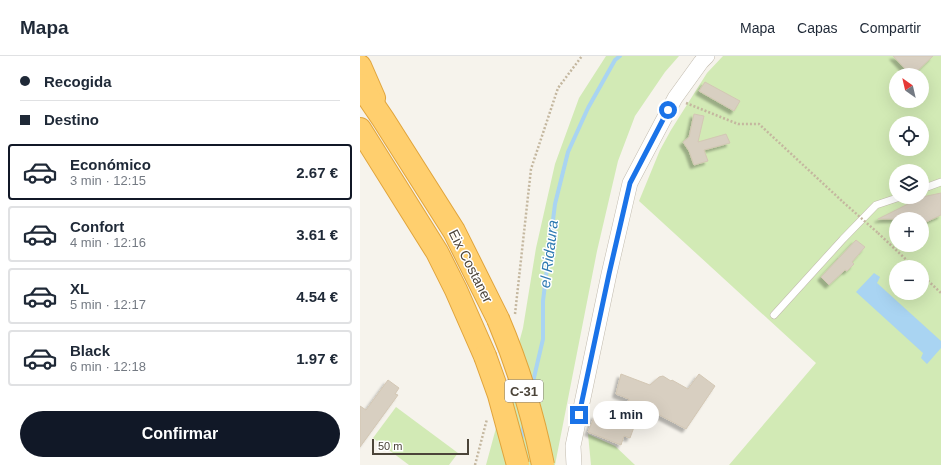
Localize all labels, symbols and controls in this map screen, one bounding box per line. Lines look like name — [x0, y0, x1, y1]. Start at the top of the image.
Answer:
text: Mapa — [20, 17, 69, 38]
text: Mapa — [740, 20, 775, 36]
text: Capas — [797, 20, 838, 36]
text: Compartir — [860, 20, 921, 36]
north arrow — [889, 68, 929, 108]
map controls — [889, 68, 929, 300]
text: Recogida — [44, 73, 112, 90]
route start — [659, 101, 677, 119]
text: Destino — [44, 111, 99, 128]
button: locate — [889, 116, 929, 156]
icon: car — [22, 154, 58, 190]
text: Económico — [70, 156, 151, 173]
text: 2.67 € — [296, 164, 338, 181]
button: layers — [889, 164, 929, 204]
text: 3 min · 12:15 — [70, 173, 146, 188]
button: + — [889, 212, 929, 252]
icon: car — [22, 216, 58, 252]
text: Confort — [70, 218, 124, 235]
water label: el Ridaura — [536, 219, 561, 289]
text: 3.61 € — [296, 226, 338, 243]
street label: Eix Costaner — [446, 227, 496, 306]
text: 4 min · 12:16 — [70, 235, 146, 250]
button: − — [889, 260, 929, 300]
icon: car — [22, 278, 58, 314]
text: XL — [70, 280, 89, 297]
text: 4.54 € — [296, 288, 338, 305]
text: 5 min · 12:17 — [70, 297, 146, 312]
icon: car — [22, 340, 58, 376]
text: Black — [70, 342, 110, 359]
text: 1.97 € — [296, 350, 338, 367]
text: 6 min · 12:18 — [70, 359, 146, 374]
road number: C-31 — [505, 380, 543, 402]
callout: 1 min — [593, 401, 659, 429]
route end — [570, 406, 588, 424]
text: 1 min — [609, 407, 643, 422]
button: Confirmar — [20, 411, 340, 457]
scale bar — [372, 437, 469, 456]
text: 50 m — [378, 440, 402, 452]

